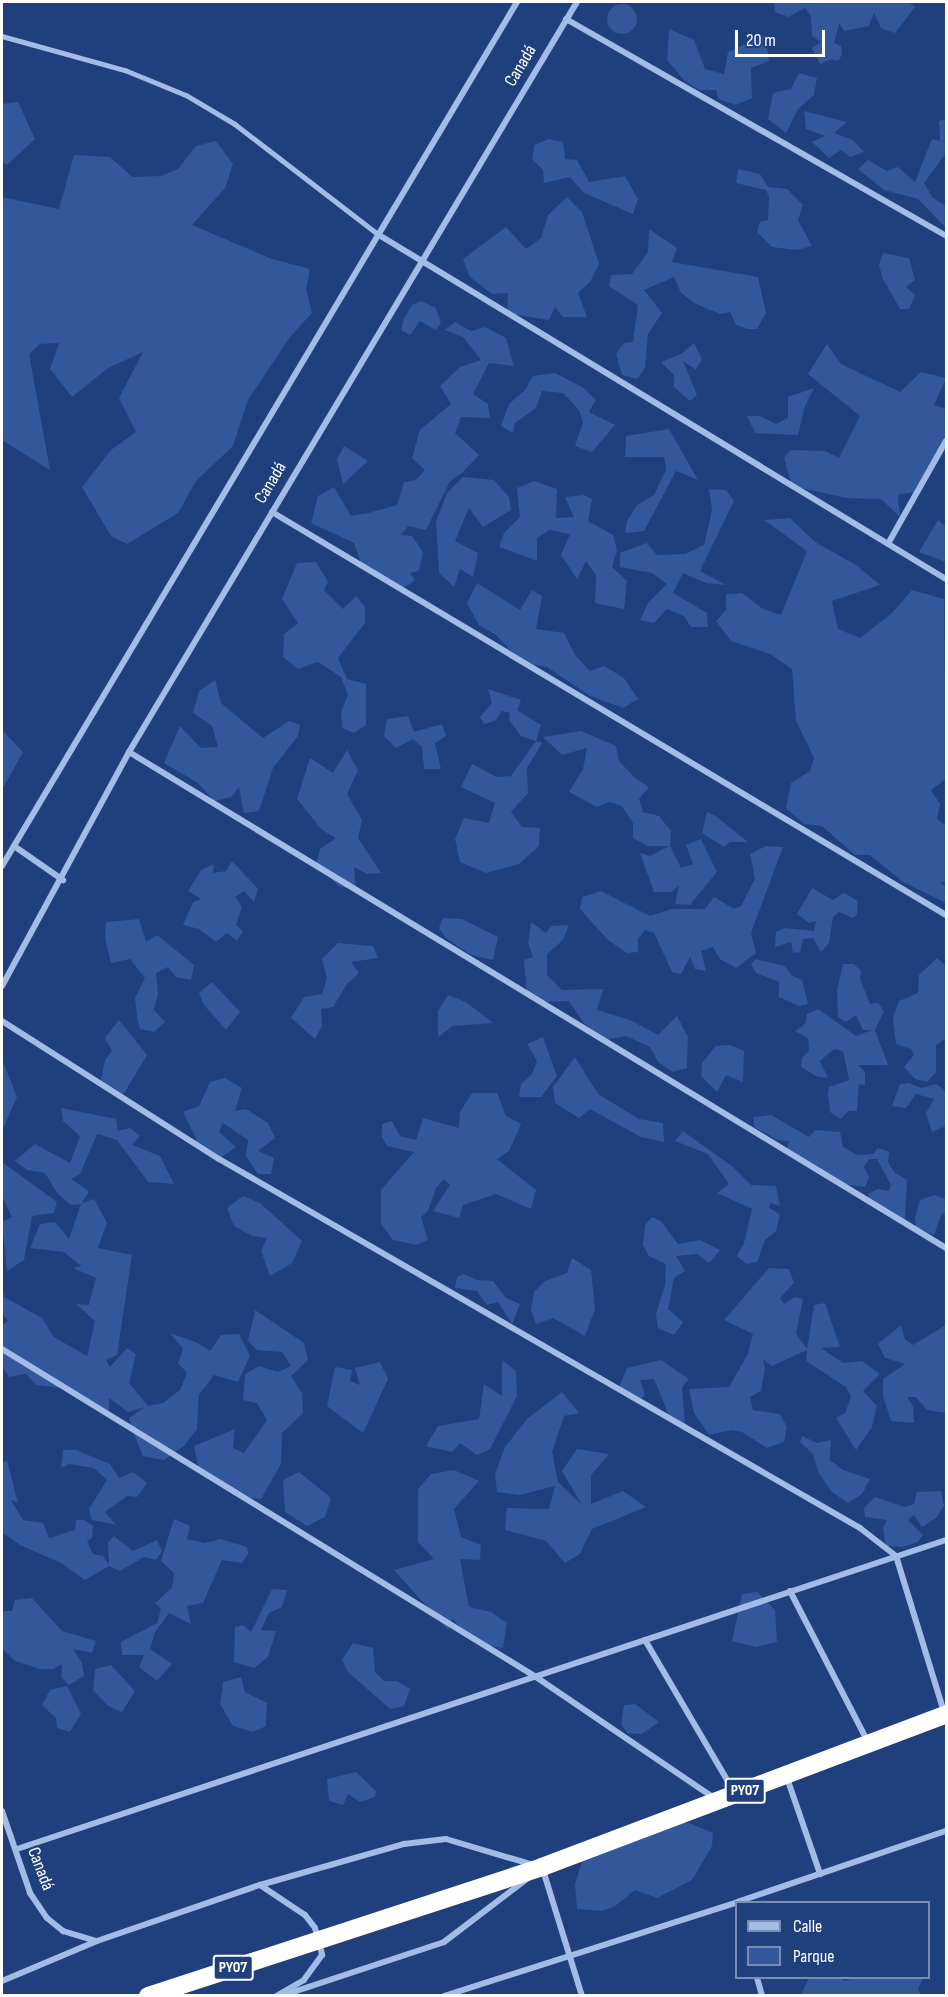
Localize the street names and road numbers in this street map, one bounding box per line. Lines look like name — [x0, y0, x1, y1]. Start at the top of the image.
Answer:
street label: Canadá — [500, 41, 542, 91]
street label: Canadá — [250, 458, 292, 508]
road number: PY07 — [724, 1778, 766, 1804]
street label: Canadá — [22, 1844, 58, 1894]
road number: PY07 — [212, 1955, 254, 1981]

